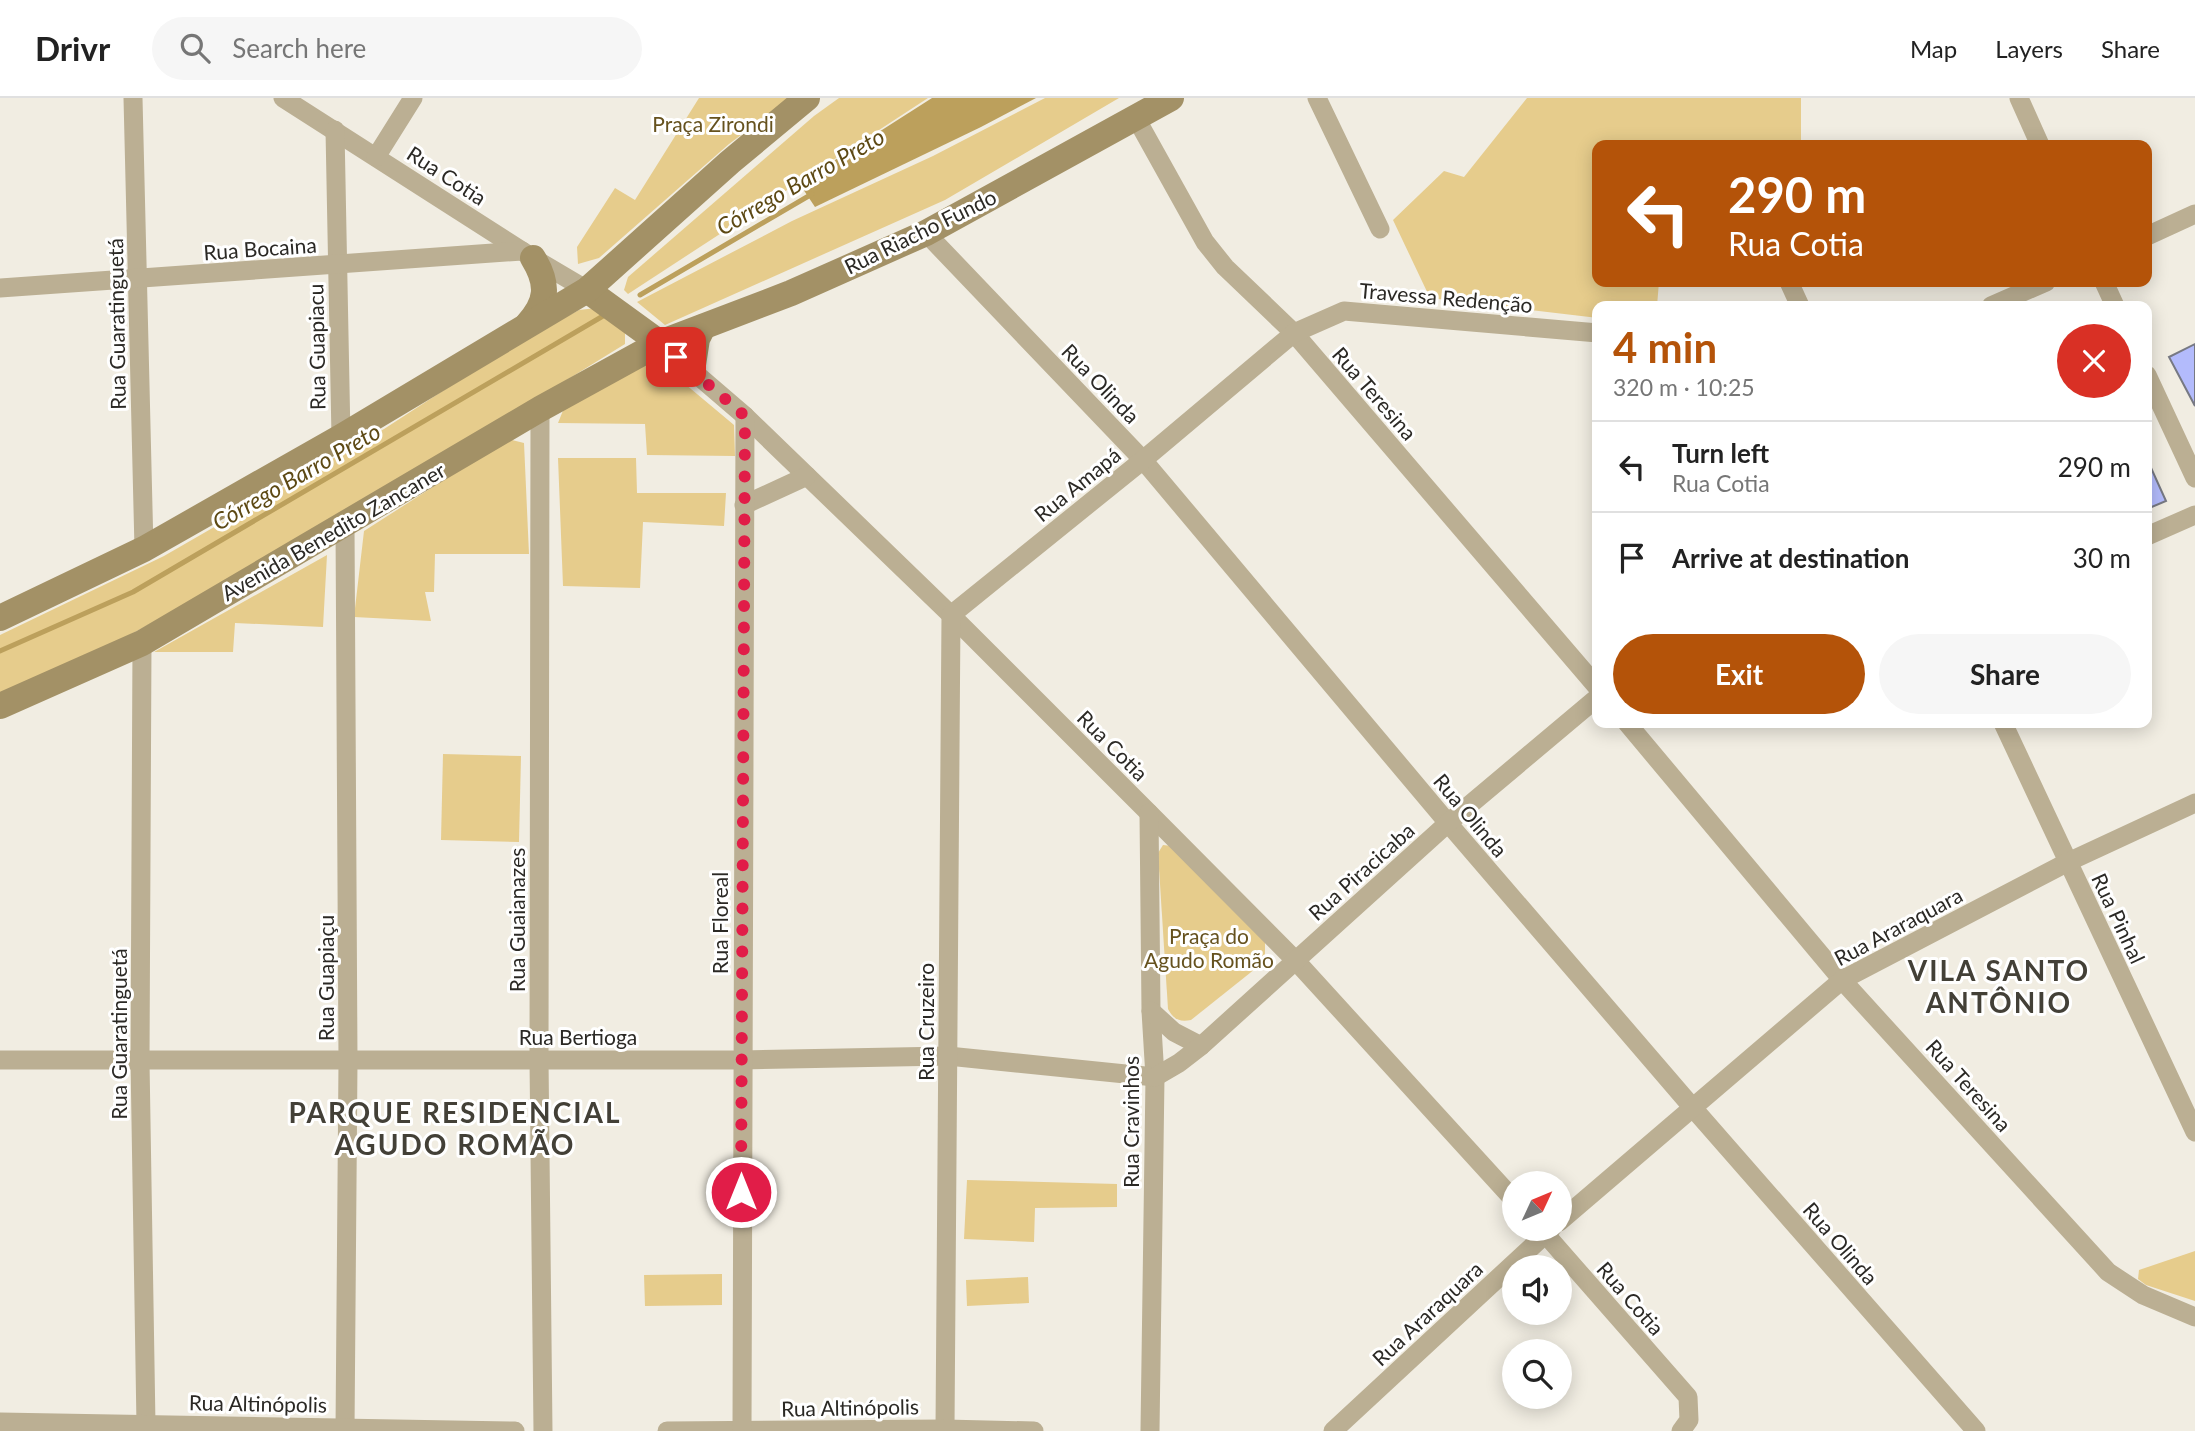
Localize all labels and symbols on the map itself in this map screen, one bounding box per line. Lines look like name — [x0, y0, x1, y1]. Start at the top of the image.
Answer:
park label: Praça Zirondi — [652, 111, 774, 136]
water label: Córrego Barro Preto — [711, 122, 889, 240]
street label: Rua Cotia — [403, 140, 491, 210]
street label: Rua Riacho Fundo — [840, 183, 1000, 279]
street label: Rua Bocaina — [203, 232, 317, 264]
street label: Rua Guaratinguetá — [102, 238, 130, 410]
street label: Travessa Redenção — [1358, 277, 1534, 317]
street label: Rua Guapiacu — [302, 284, 330, 410]
pin — [646, 327, 706, 387]
street label: Rua Olinda — [1057, 338, 1145, 428]
street label: Rua Teresina — [1328, 341, 1422, 445]
water label: Córrego Barro Preto — [207, 417, 385, 535]
street label: Rua Amapá — [1029, 442, 1125, 526]
street label: Avenida Benedito Zancaner — [217, 457, 449, 605]
street label: Rua Cotia — [1073, 705, 1153, 785]
street label: Rua Olinda — [1429, 768, 1513, 862]
street label: Rua Piracicaba — [1303, 817, 1419, 925]
street label: Rua Guaianazes — [504, 848, 529, 992]
street label: Rua Pinhal — [2087, 869, 2151, 967]
street label: Rua Floreal — [707, 872, 732, 974]
street label: Rua Araraquara — [1830, 882, 1966, 970]
street label: Rua Guapiaçu — [313, 915, 338, 1041]
park label: Praça do Agudo Romão — [1144, 923, 1274, 972]
street label: Rua Guaratinguetá — [106, 948, 131, 1120]
district label: VILA SANTO ANTÔNIO — [1907, 953, 2090, 1019]
street label: Rua Cruzeiro — [913, 963, 938, 1081]
street label: Rua Bertioga — [519, 1024, 637, 1049]
street label: Rua Teresina — [1921, 1034, 2017, 1136]
street label: Rua Cravinhos — [1118, 1056, 1143, 1188]
district label: PARQUE RESIDENCIAL AGUDO ROMÃO — [289, 1095, 621, 1161]
position arrow — [704, 1155, 778, 1229]
north arrow — [1502, 1171, 1572, 1241]
street label: Rua Olinda — [1799, 1197, 1883, 1289]
street label: Rua Araraquara — [1367, 1256, 1487, 1370]
street label: Rua Cotia — [1592, 1256, 1670, 1340]
street label: Rua Altinópolis — [189, 1389, 327, 1417]
street label: Rua Altinópolis — [781, 1393, 919, 1421]

